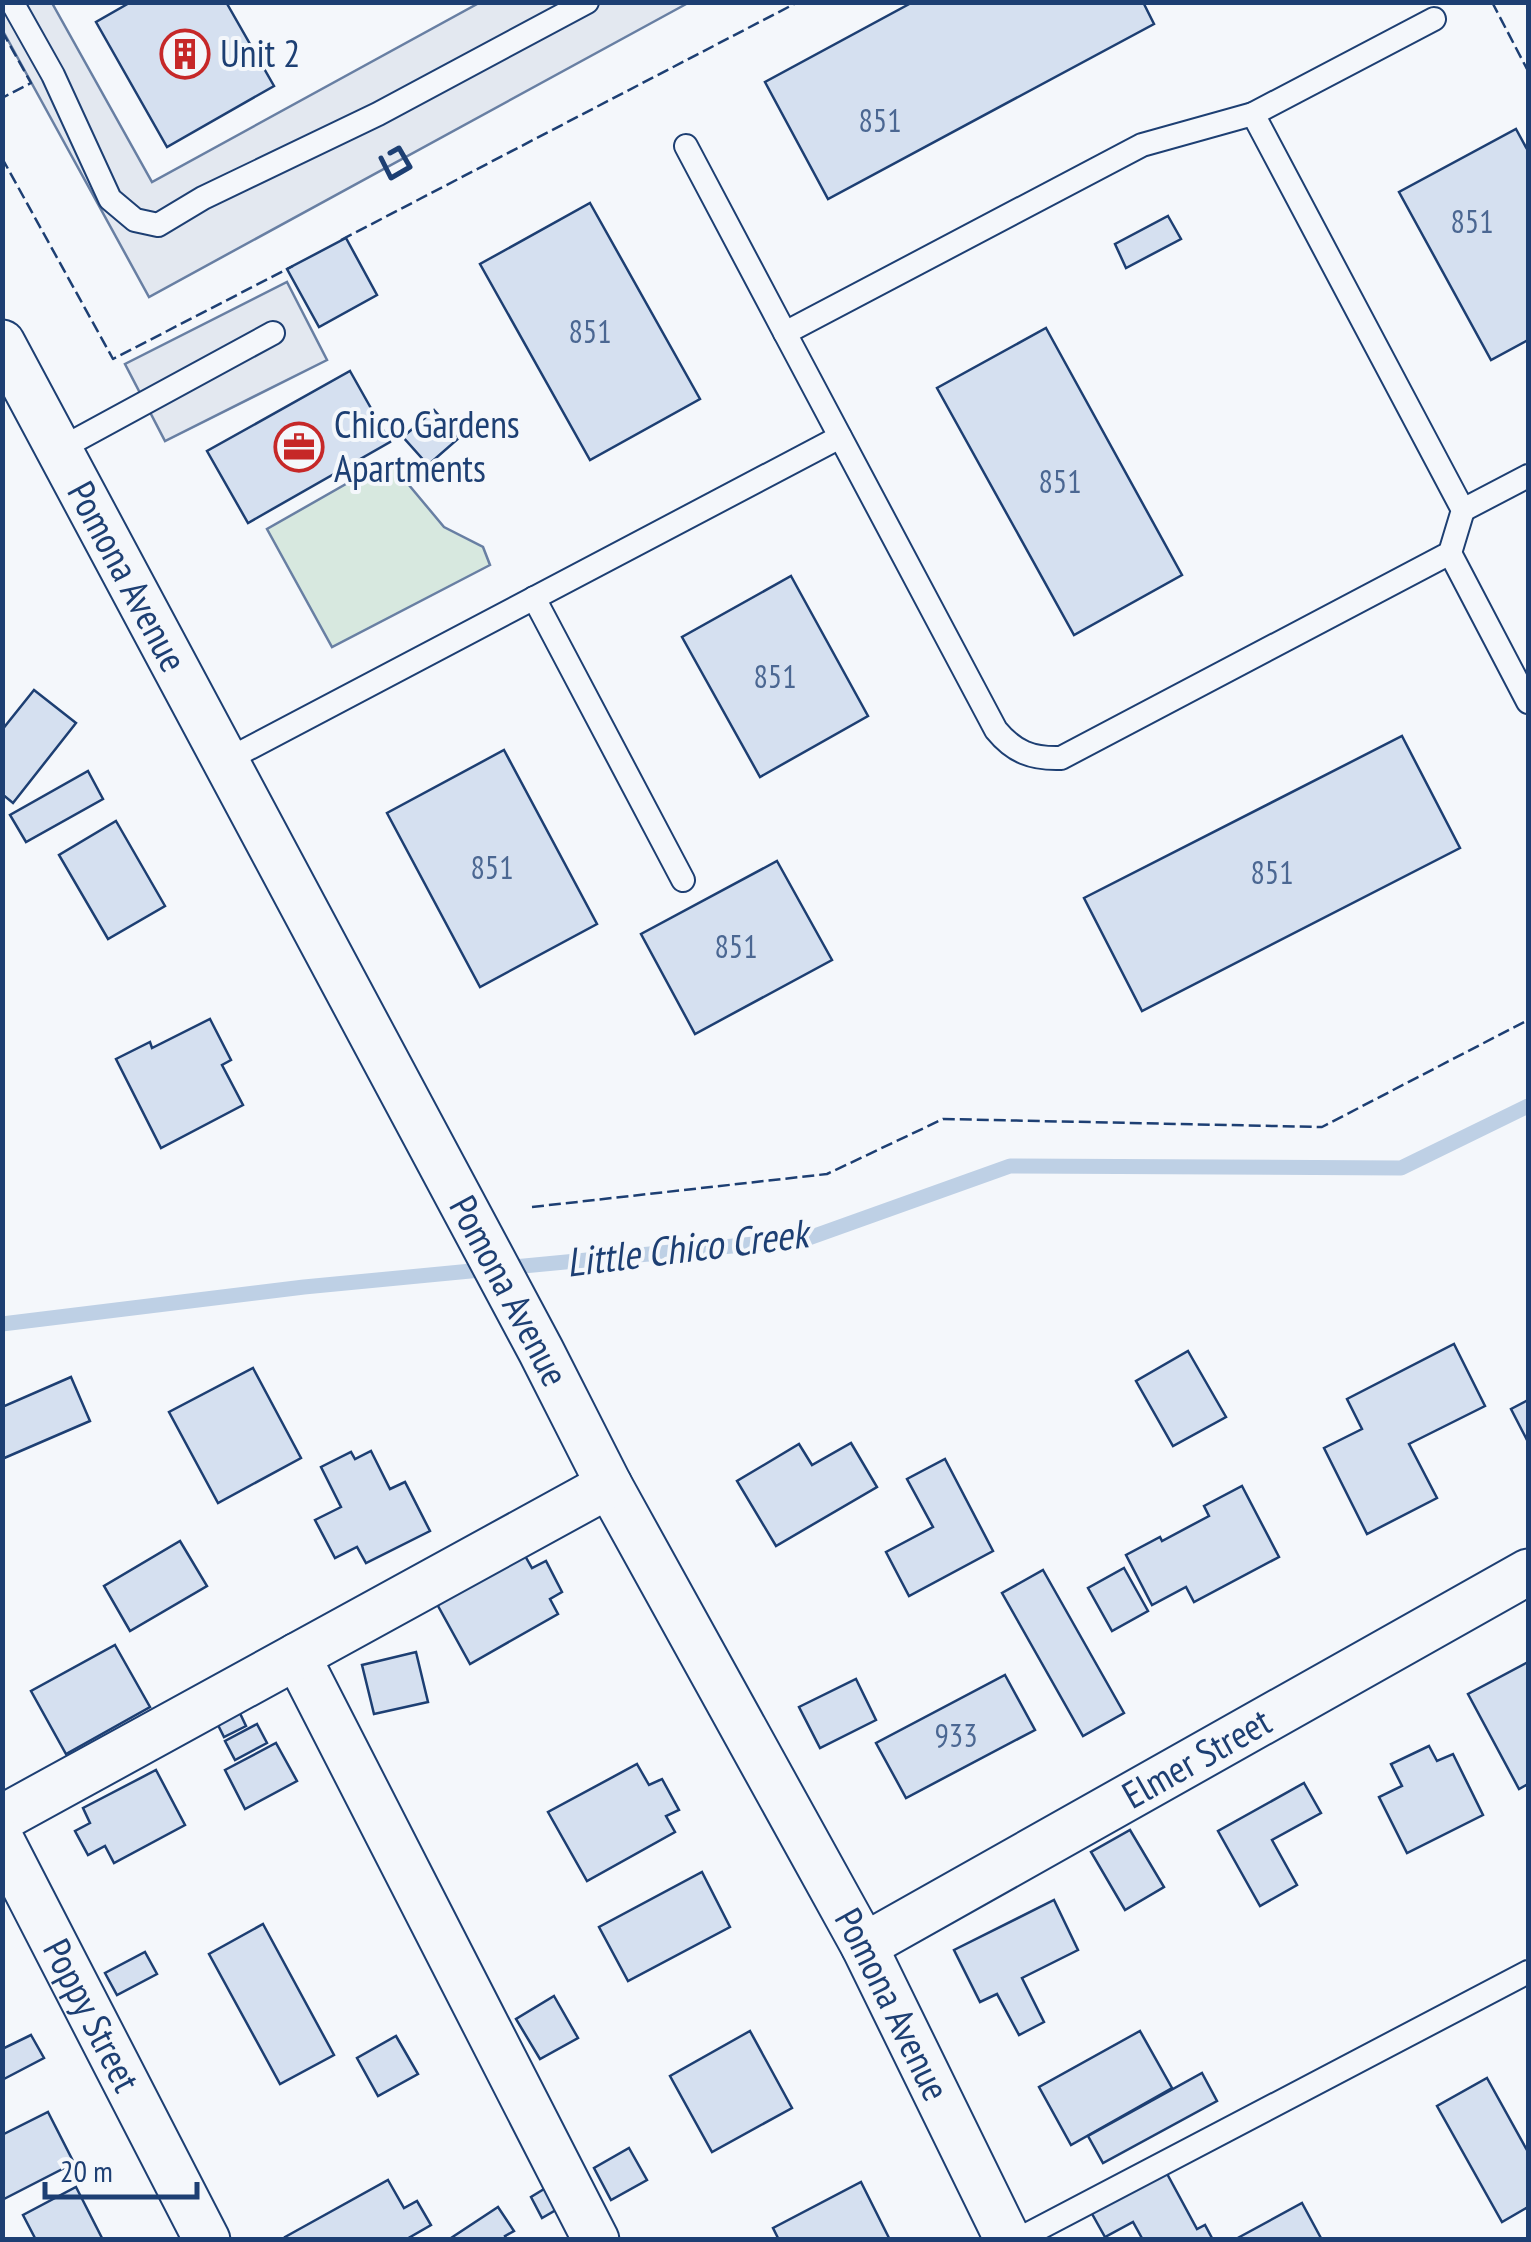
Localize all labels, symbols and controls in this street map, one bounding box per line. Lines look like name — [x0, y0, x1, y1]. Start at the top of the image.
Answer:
building icon: Unit 2 — [159, 28, 211, 80]
place label: Unit 2 — [220, 28, 300, 77]
house number: 851 — [858, 99, 902, 141]
house number: 851 — [1450, 200, 1494, 242]
house number: 851 — [568, 310, 612, 352]
place label: Chico Gardens Apartments — [334, 399, 520, 492]
office icon: Chico Gardens Apartments — [273, 421, 325, 473]
house number: 851 — [1038, 460, 1082, 502]
street label: Pomona Avenue — [57, 472, 199, 680]
house number: 851 — [753, 655, 797, 697]
house number: 851 — [470, 846, 514, 888]
house number: 851 — [1250, 851, 1294, 893]
house number: 851 — [714, 925, 758, 967]
street label: Pomona Avenue — [439, 1187, 581, 1394]
water label: Little Chico Creek — [563, 1206, 815, 1288]
street label: Elmer Street — [1113, 1696, 1280, 1819]
house number: 933 — [934, 1714, 978, 1756]
street label: Pomona Avenue — [825, 1899, 962, 2108]
street label: Poppy Street — [33, 1930, 152, 2100]
scale bar — [45, 2137, 198, 2199]
text: 20 m — [60, 2151, 113, 2190]

